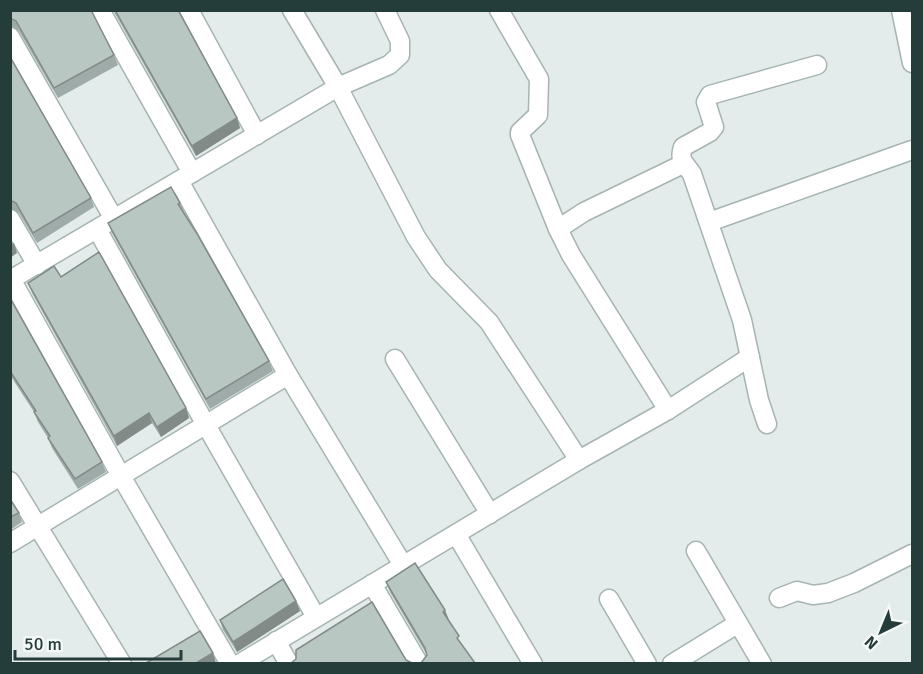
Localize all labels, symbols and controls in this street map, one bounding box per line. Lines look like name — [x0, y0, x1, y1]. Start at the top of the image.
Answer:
north arrow — [851, 602, 911, 662]
scale bar — [15, 623, 182, 661]
text: N — [861, 631, 882, 653]
text: 50 m — [24, 633, 62, 655]

